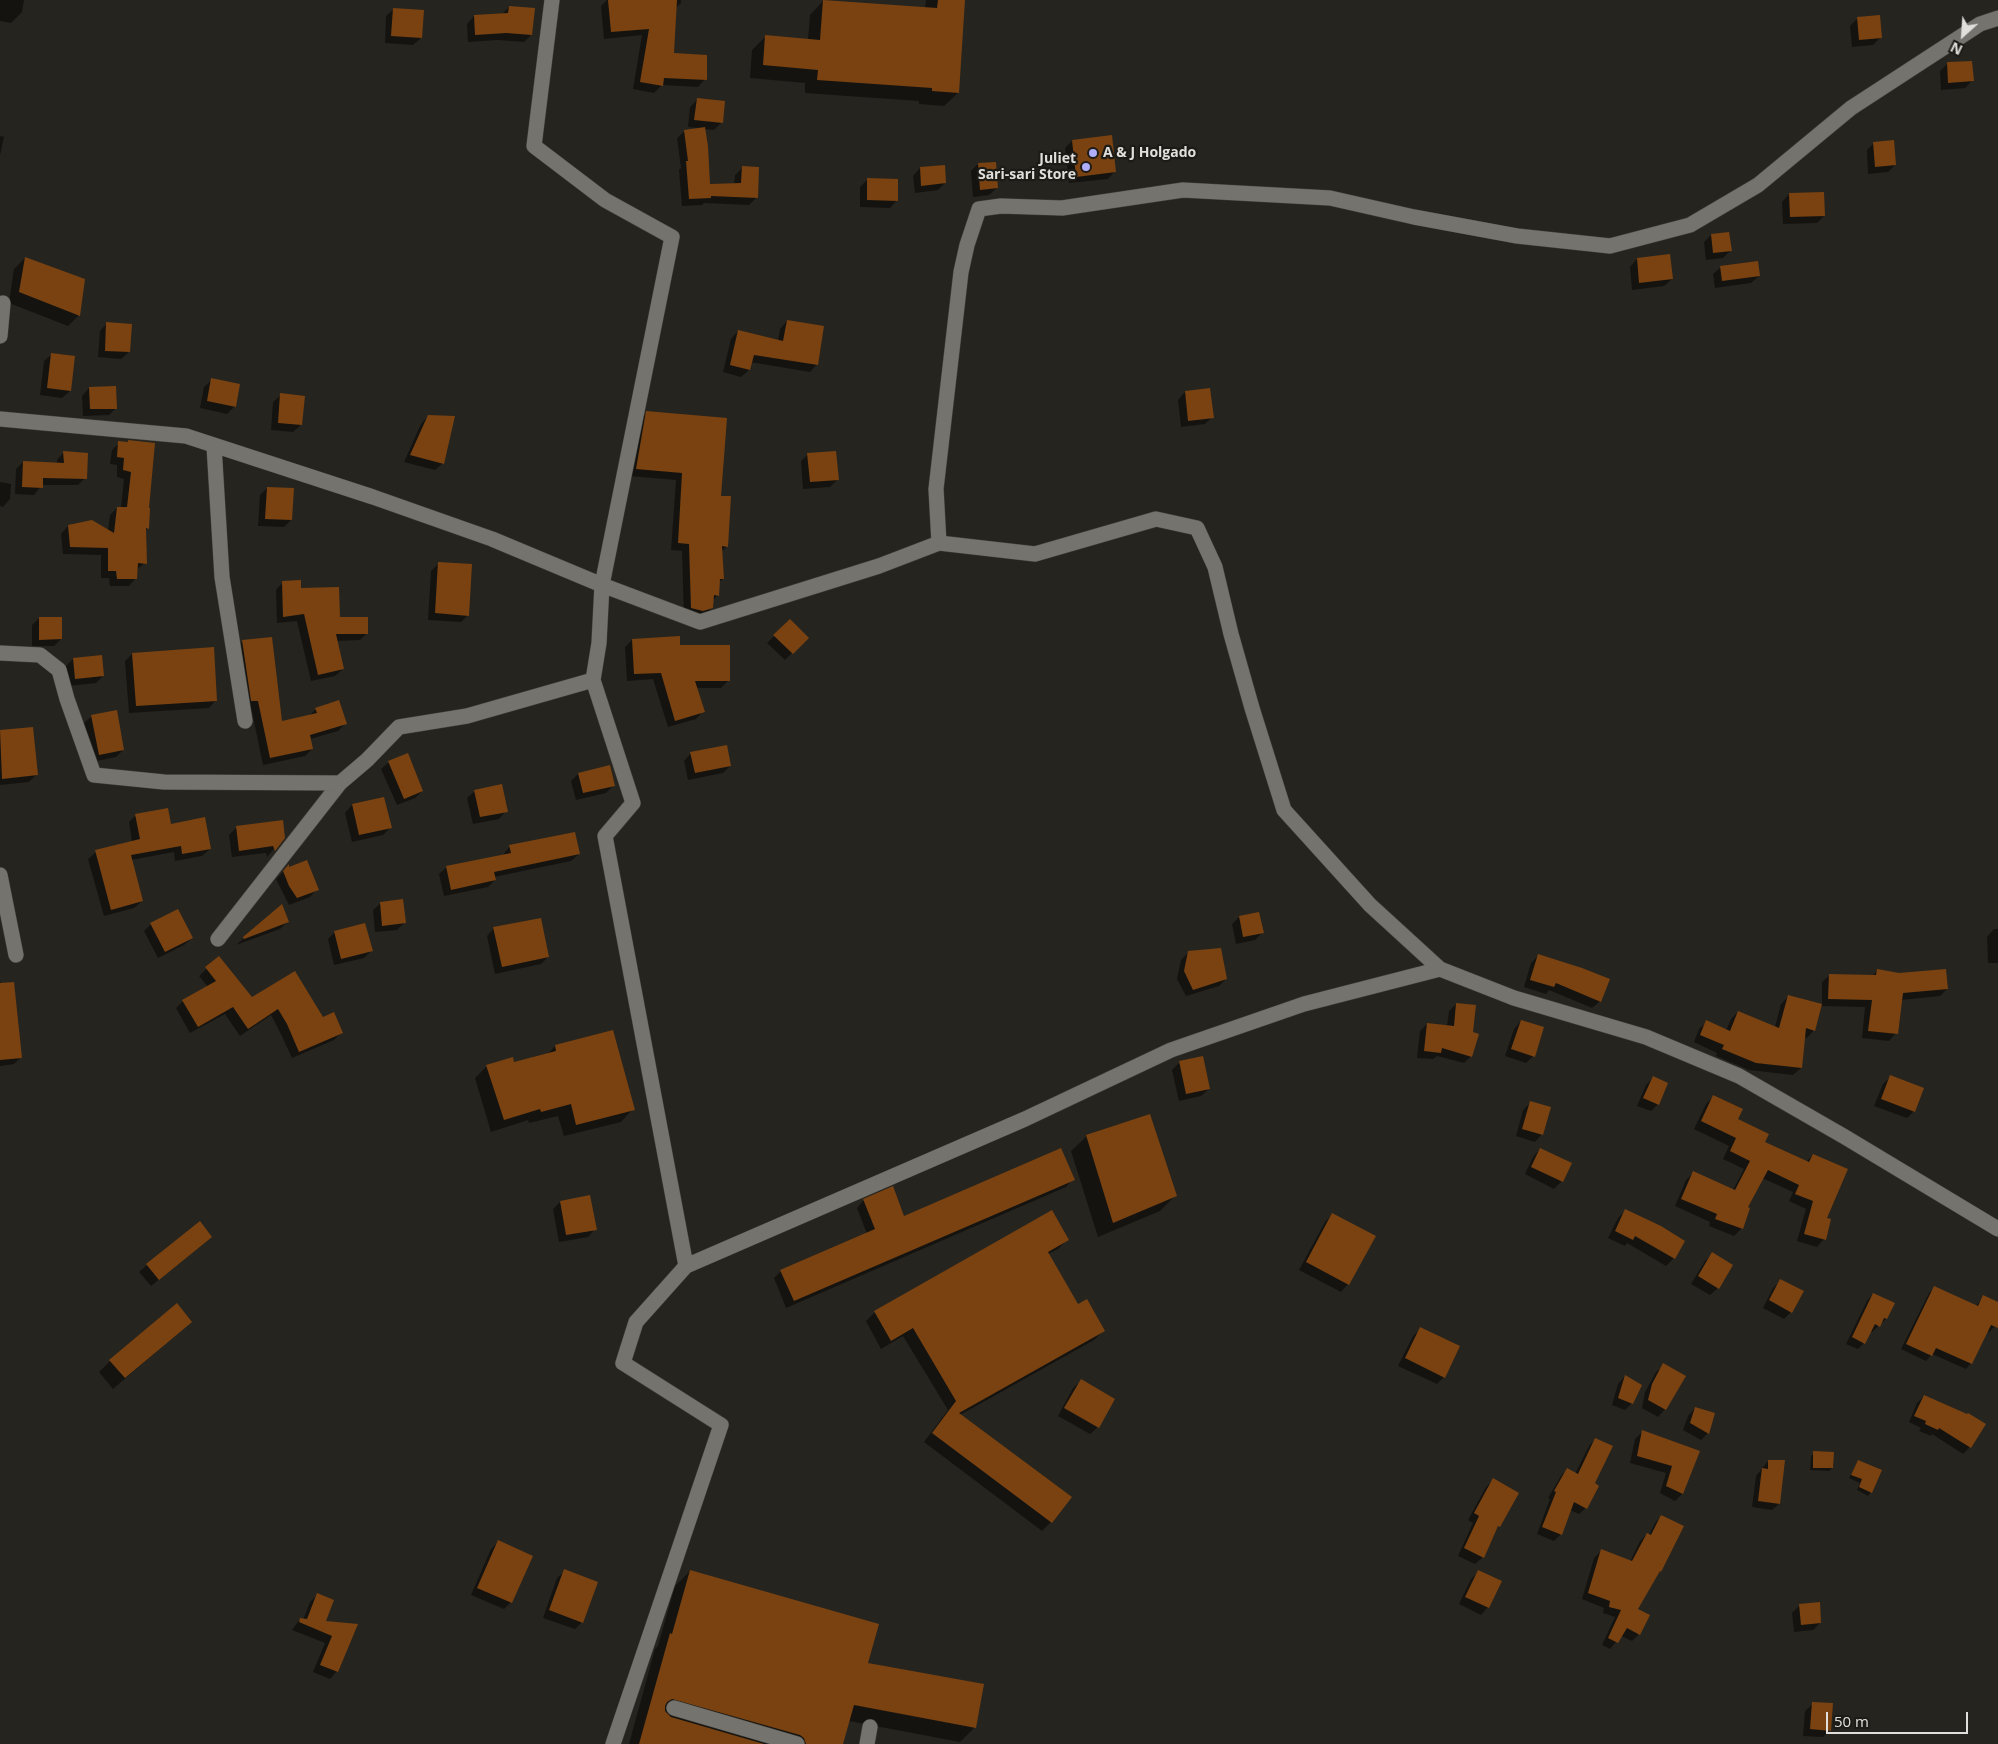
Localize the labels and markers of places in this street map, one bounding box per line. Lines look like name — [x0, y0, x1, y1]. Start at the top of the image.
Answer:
place label: A & J Holgado — [1103, 145, 1196, 161]
marker: A & J Holgado — [1087, 147, 1099, 159]
place label: Juliet Sari-sari Store — [978, 151, 1076, 184]
marker: Juliet Sari-sari Store — [1080, 161, 1092, 173]

